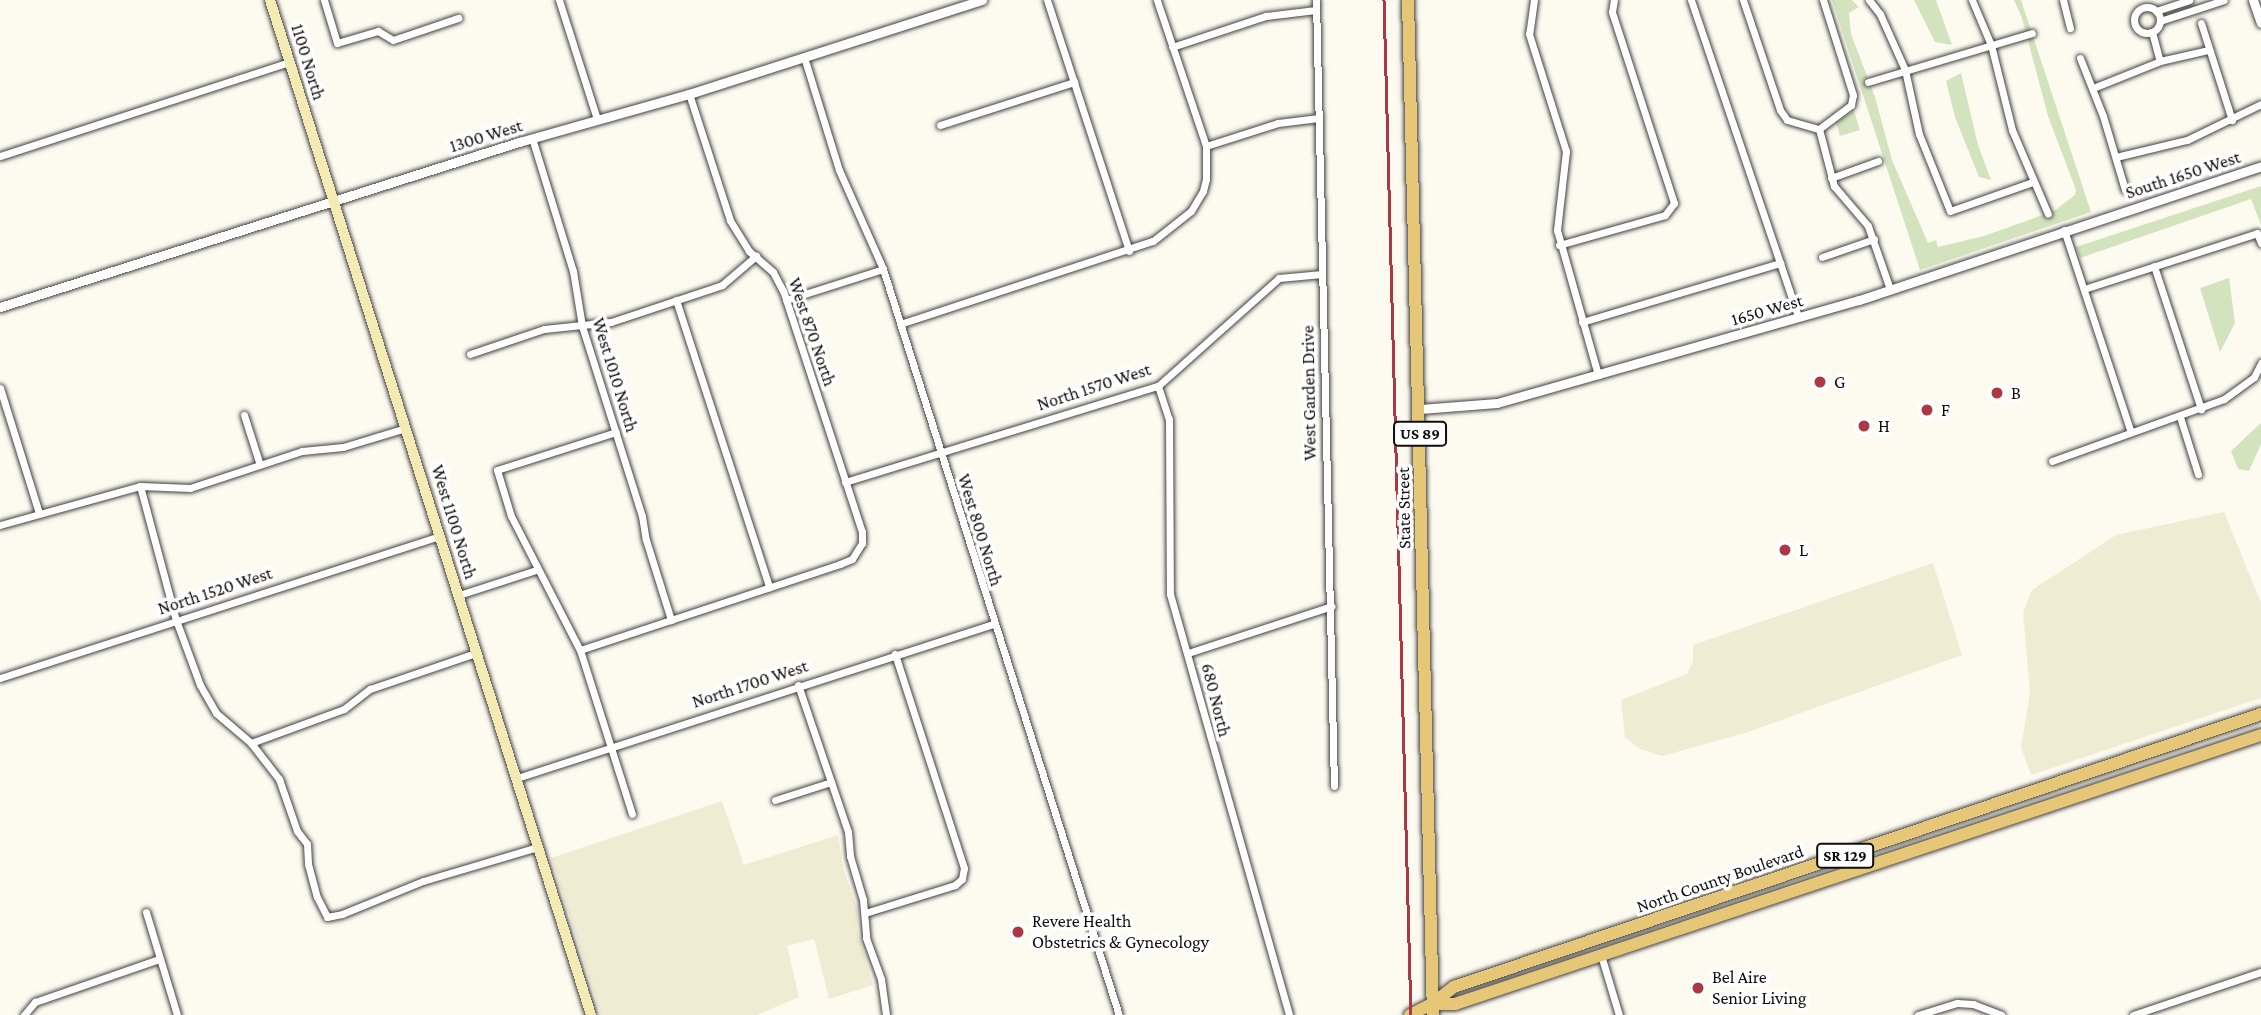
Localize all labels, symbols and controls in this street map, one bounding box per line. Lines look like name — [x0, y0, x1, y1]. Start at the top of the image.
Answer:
street label: 1100 North — [286, 21, 330, 103]
street label: 1300 West — [447, 115, 525, 157]
street label: South 1650 West — [2123, 146, 2243, 204]
street label: West 870 North — [783, 275, 841, 389]
street label: 1650 West — [1729, 289, 1805, 331]
street label: West 1010 North — [587, 315, 643, 435]
street label: West Garden Drive — [1297, 325, 1321, 461]
street label: North 1570 West — [1034, 358, 1154, 416]
place label: G — [1834, 371, 1845, 393]
marker: G — [1812, 374, 1828, 390]
place label: B — [2011, 382, 2021, 404]
marker: B — [1989, 385, 2005, 401]
place label: F — [1941, 399, 1950, 421]
marker: F — [1919, 402, 1935, 418]
place label: H — [1878, 415, 1890, 437]
marker: H — [1856, 418, 1872, 434]
road number: US 89 — [1392, 422, 1448, 446]
street label: West 1100 North — [426, 462, 482, 582]
street label: State Street — [1392, 467, 1416, 549]
street label: West 800 North — [953, 471, 1007, 589]
place label: L — [1799, 539, 1808, 561]
marker: L — [1777, 542, 1793, 558]
street label: North 1520 West — [155, 562, 275, 620]
street label: North 1700 West — [689, 655, 811, 713]
street label: 680 North — [1196, 661, 1236, 739]
street label: North County Boulevard — [1634, 840, 1806, 918]
road number: SR 129 — [1815, 844, 1875, 869]
place label: Revere Health Obstetrics & Gynecology — [1032, 911, 1209, 954]
marker: Revere Health Obstetrics & Gynecology — [1010, 924, 1026, 940]
place label: Bel Aire Senior Living — [1712, 967, 1807, 1010]
marker: Bel Aire Senior Living — [1690, 980, 1706, 996]

